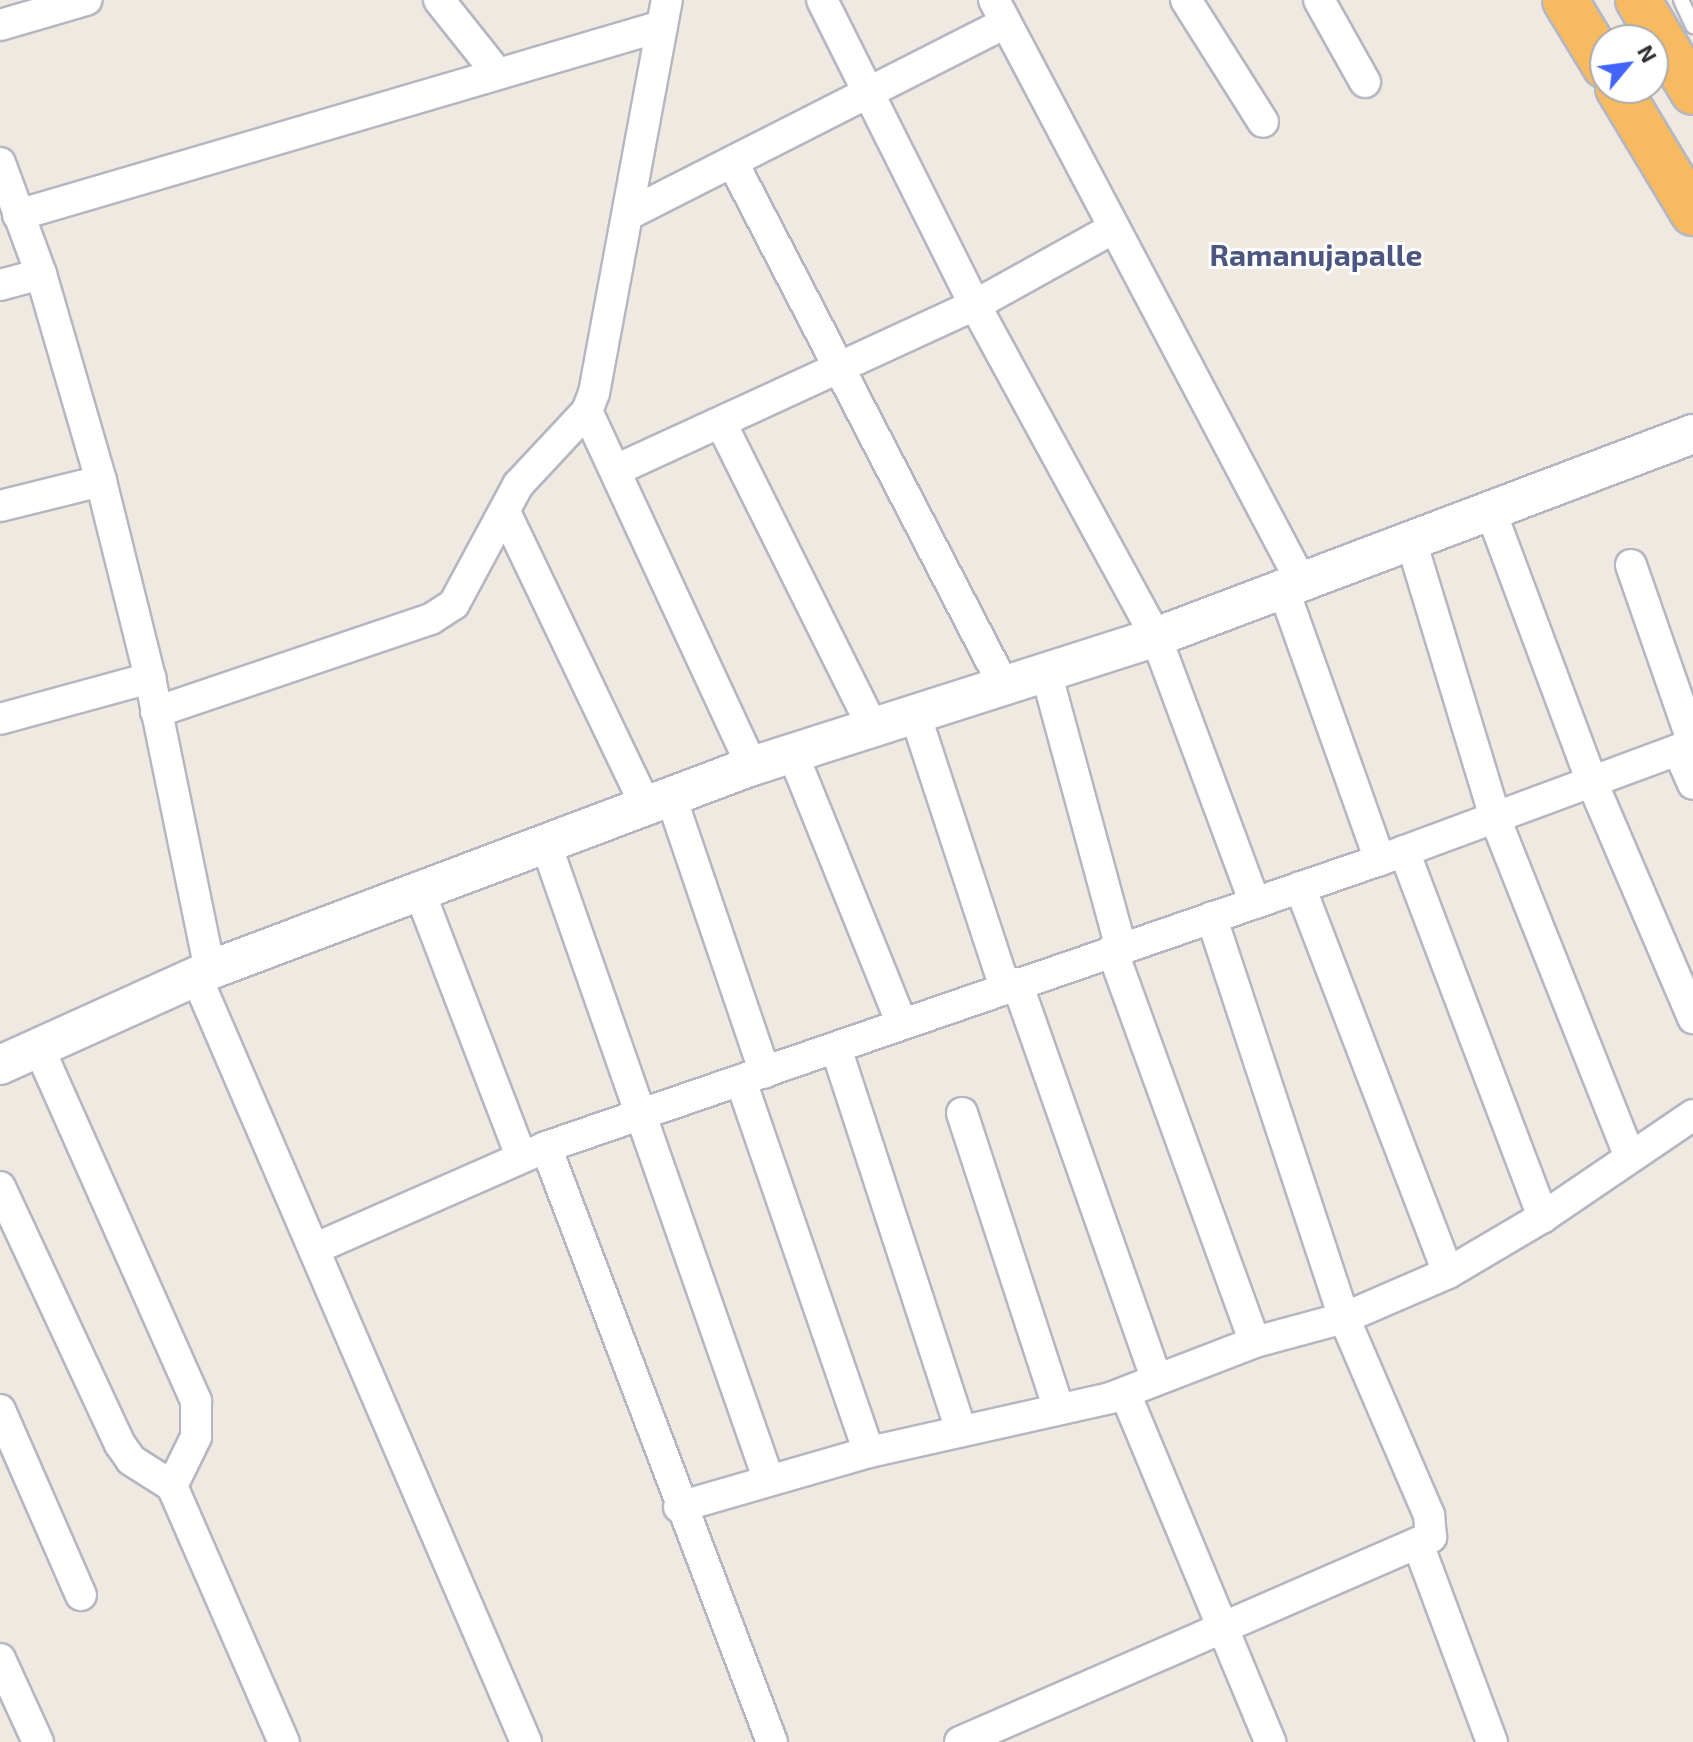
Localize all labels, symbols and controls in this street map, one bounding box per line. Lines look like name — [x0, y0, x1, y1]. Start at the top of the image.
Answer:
north arrow — [1589, 24, 1669, 104]
text: N — [1633, 40, 1663, 67]
district label: Ramanujapalle — [1210, 236, 1422, 272]

